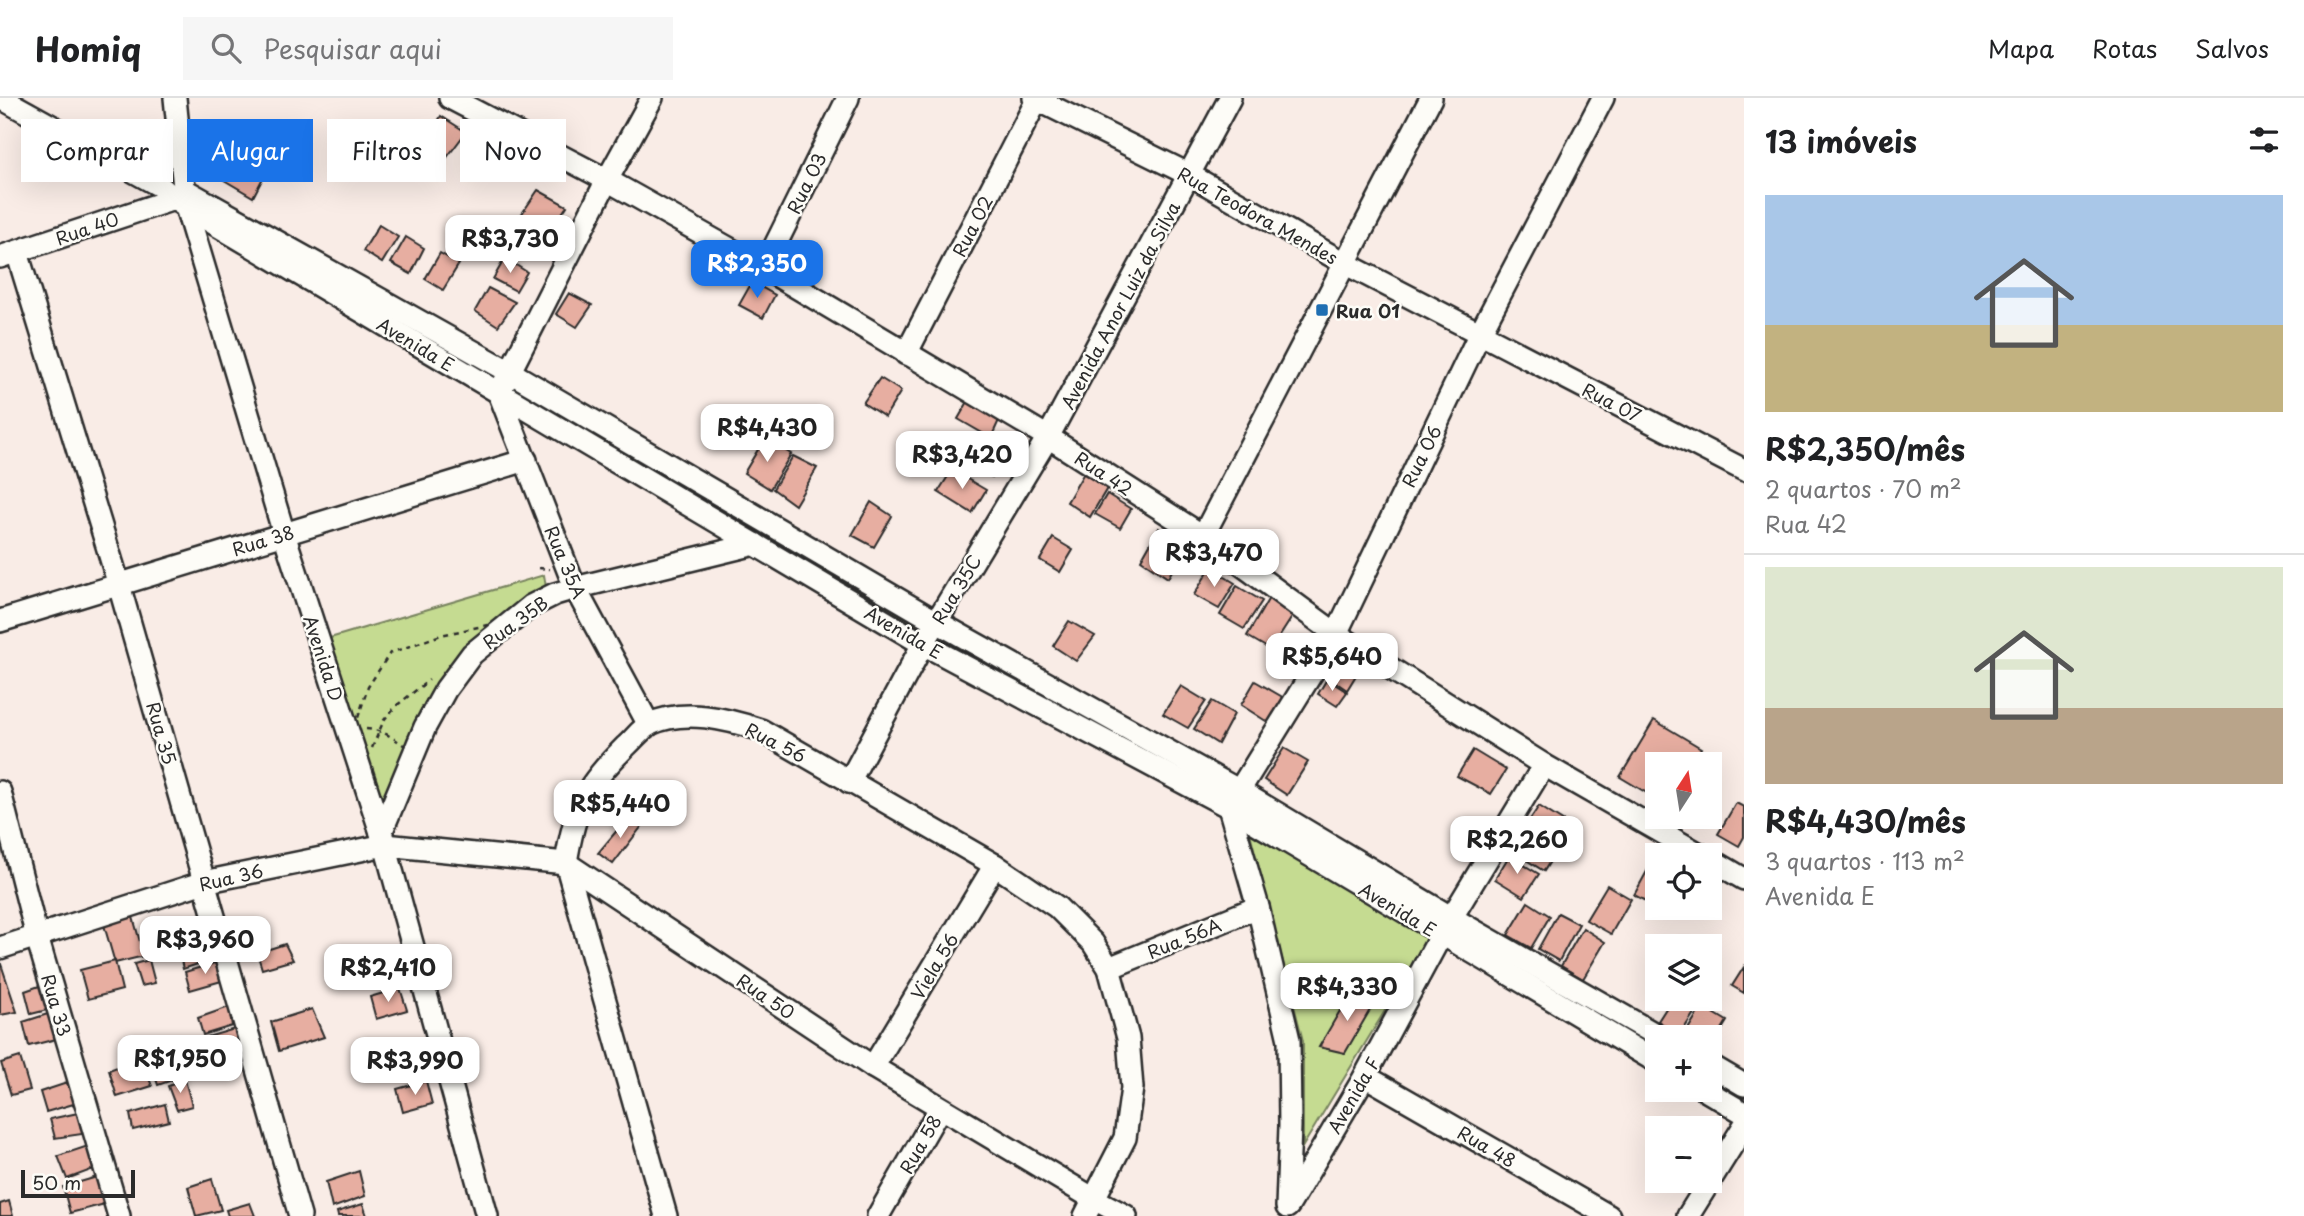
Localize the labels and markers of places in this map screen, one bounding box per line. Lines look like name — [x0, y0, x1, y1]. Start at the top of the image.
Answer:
pin: R$3,730 — [445, 216, 575, 275]
pin: R$2,350 — [692, 240, 822, 300]
place label: Rua 01 — [1336, 297, 1400, 324]
marker: Rua 01 — [1314, 302, 1330, 318]
pin: R$4,430 — [702, 404, 832, 464]
pin: R$3,420 — [897, 432, 1027, 491]
pin: R$3,470 — [1149, 530, 1279, 589]
pin: R$5,640 — [1267, 634, 1397, 693]
pin: R$5,440 — [555, 780, 685, 840]
pin: R$2,260 — [1452, 816, 1582, 876]
pin: R$3,960 — [140, 916, 270, 976]
pin: R$2,410 — [323, 944, 453, 1004]
pin: R$4,330 — [1282, 964, 1412, 1023]
pin: R$1,950 — [115, 1035, 245, 1095]
pin: R$3,990 — [350, 1038, 480, 1097]

